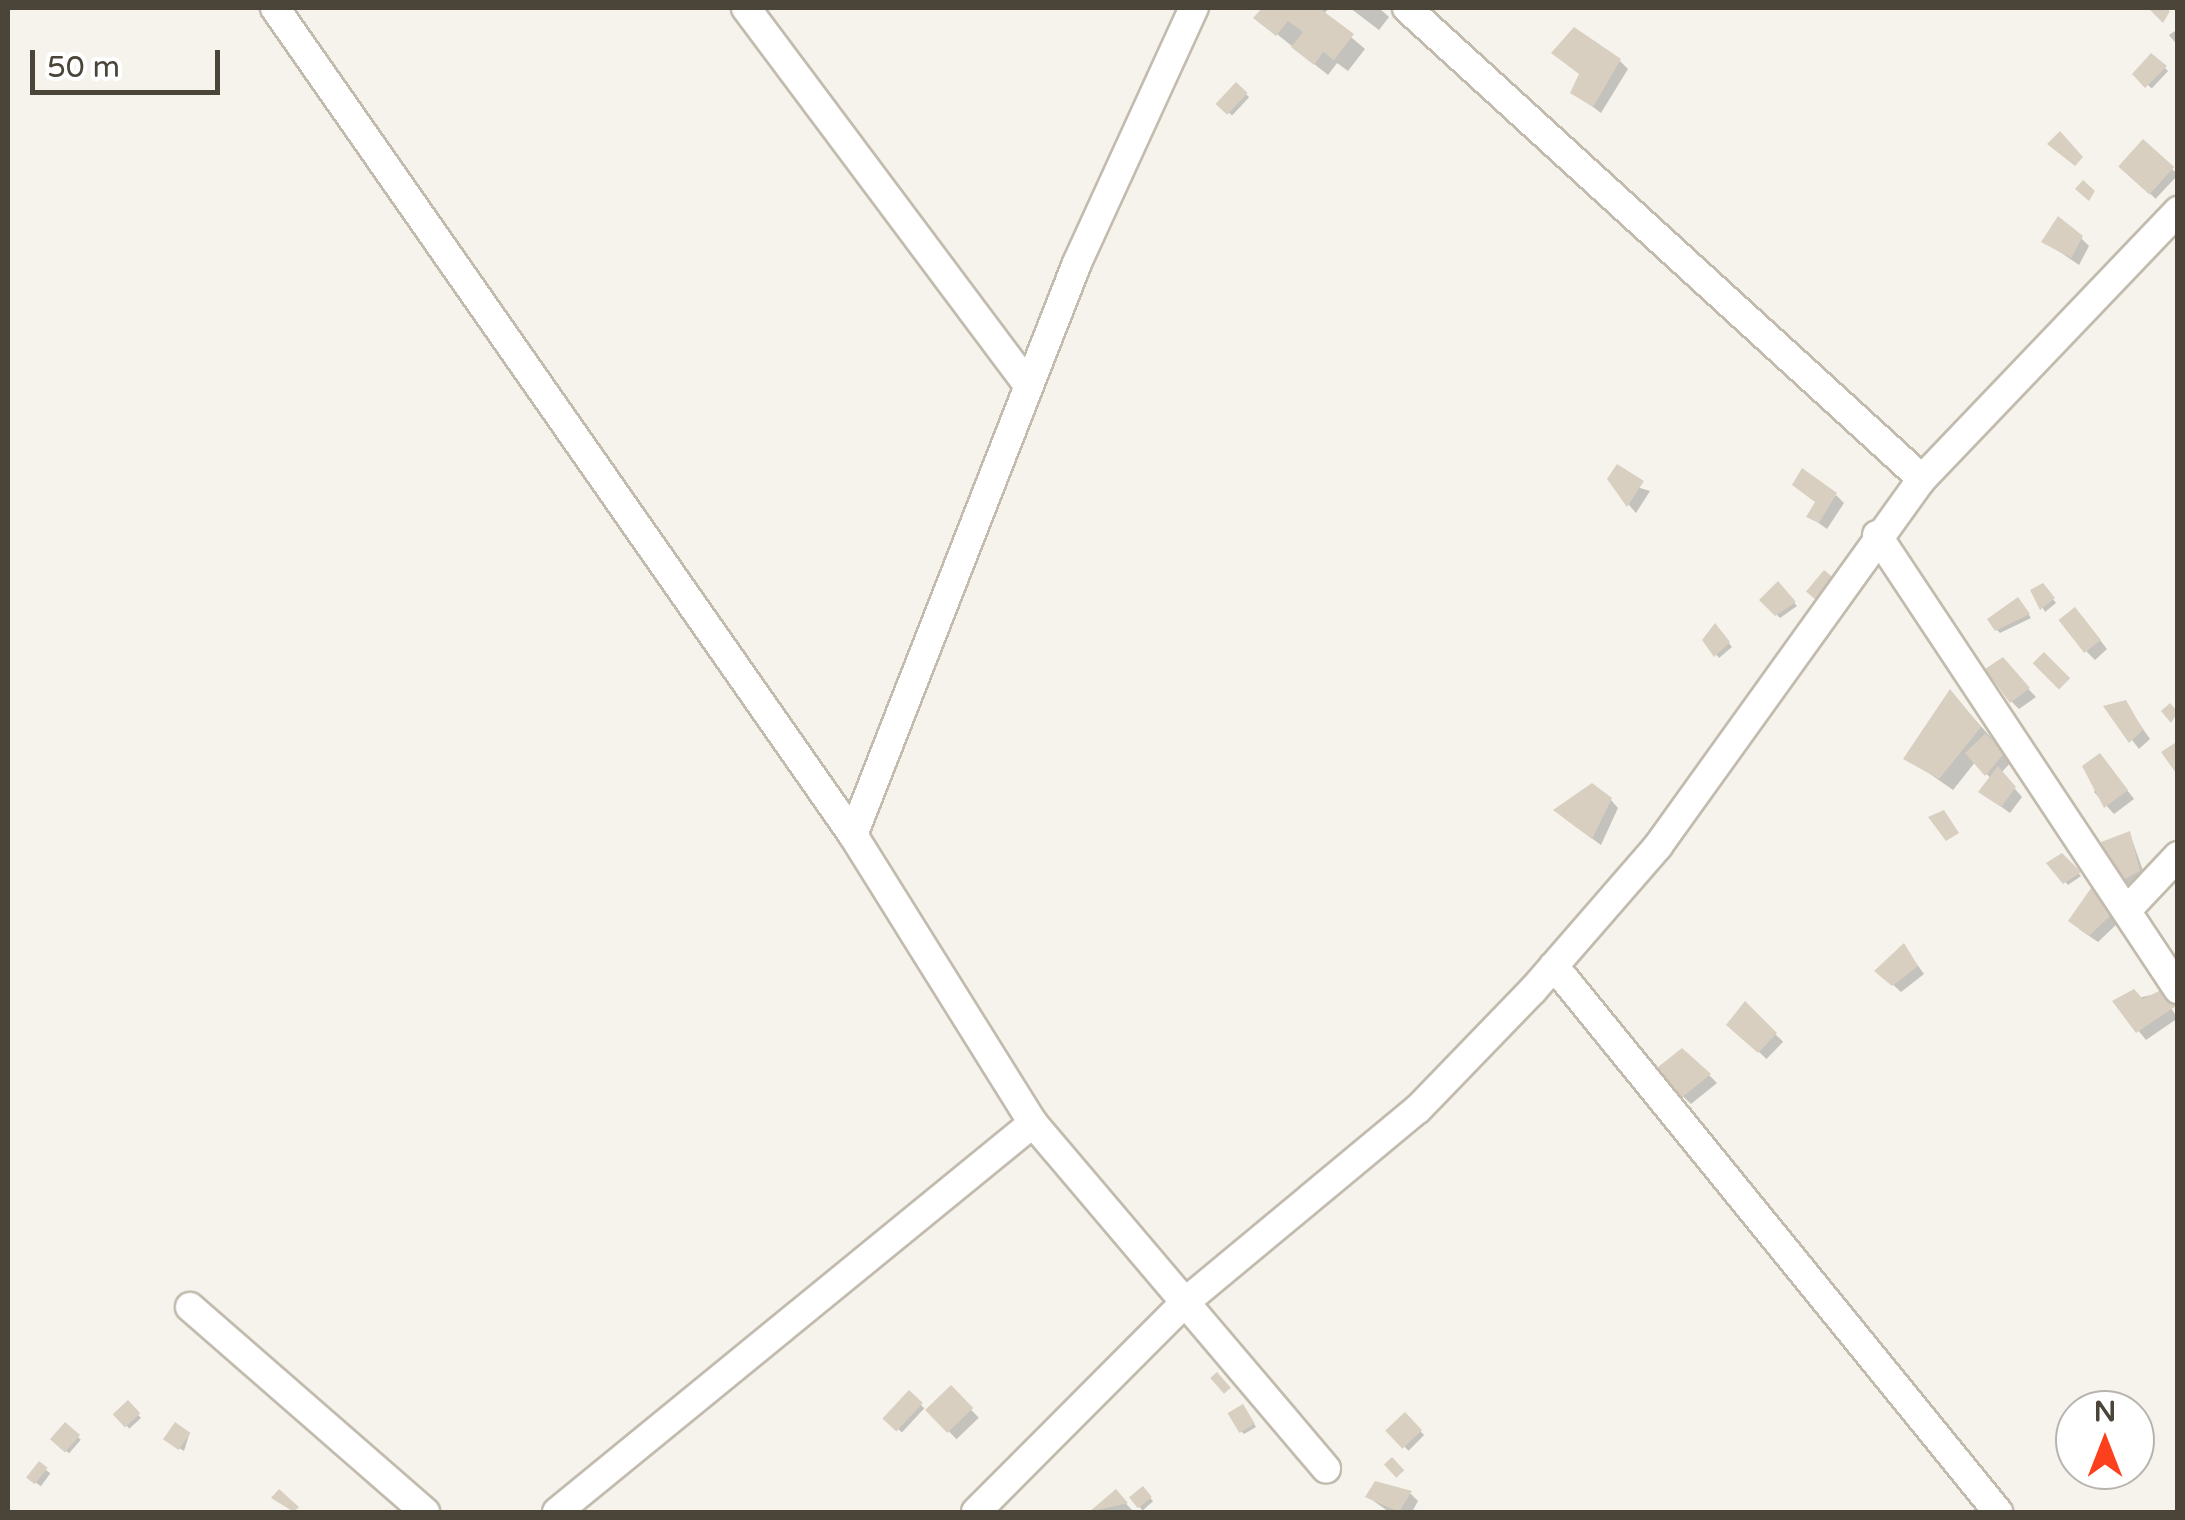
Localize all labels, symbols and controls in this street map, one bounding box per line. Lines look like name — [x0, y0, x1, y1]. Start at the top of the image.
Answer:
scale bar — [35, 30, 225, 92]
text: 50 m — [47, 49, 120, 86]
north arrow — [2055, 1390, 2155, 1490]
text: N — [2094, 1395, 2116, 1429]

